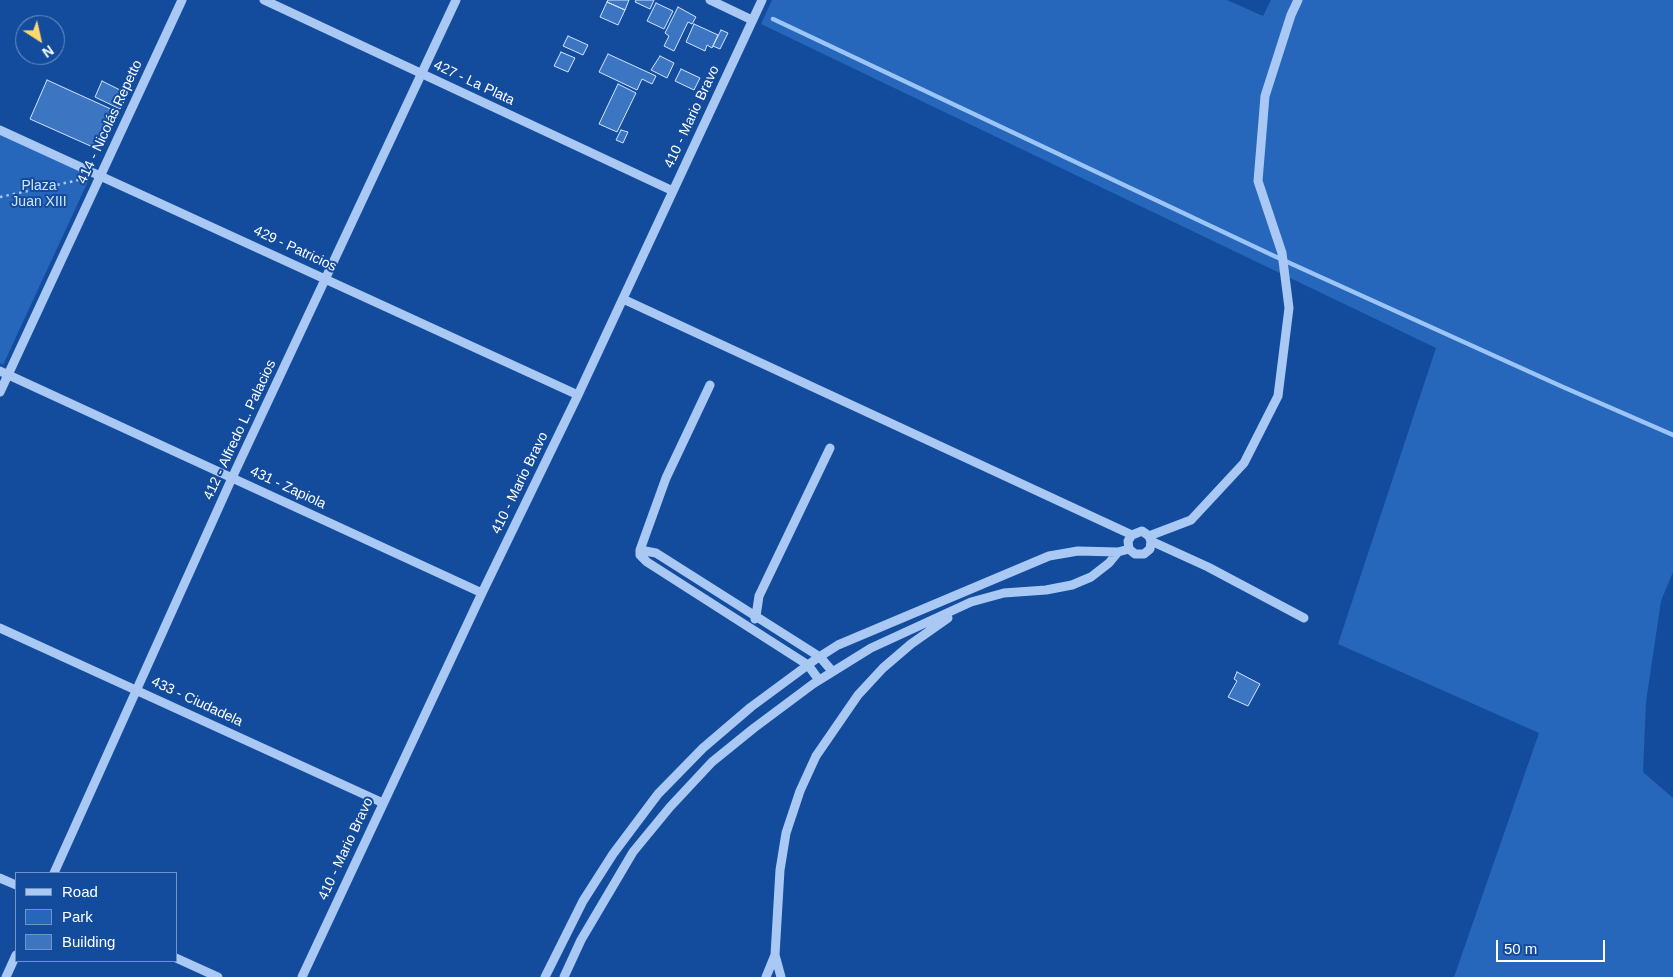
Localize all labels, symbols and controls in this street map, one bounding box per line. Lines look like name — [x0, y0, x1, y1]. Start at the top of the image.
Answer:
north arrow — [15, 15, 65, 65]
text: N — [39, 42, 57, 61]
street label: 414 - Nicolás Repetto — [74, 57, 146, 187]
street label: 427 - La Plata — [431, 57, 517, 109]
street label: 410 - Mario Bravo — [661, 63, 723, 171]
park label: Plaza Juan XIII — [11, 178, 67, 210]
street label: 429 - Patricios — [251, 222, 339, 276]
street label: 412 - Alfredo L. Palacios — [200, 357, 280, 503]
street label: 410 - Mario Bravo — [488, 429, 552, 537]
street label: 431 - Zapiola — [247, 463, 329, 513]
street label: 433 - Ciudadela — [149, 673, 245, 731]
street label: 410 - Mario Bravo — [315, 795, 377, 903]
legend — [15, 872, 178, 962]
text: Road — [62, 883, 98, 900]
text: Park — [62, 908, 93, 925]
scale bar — [1498, 930, 1607, 962]
text: Building — [62, 933, 115, 950]
text: 50 m — [1504, 940, 1537, 957]

